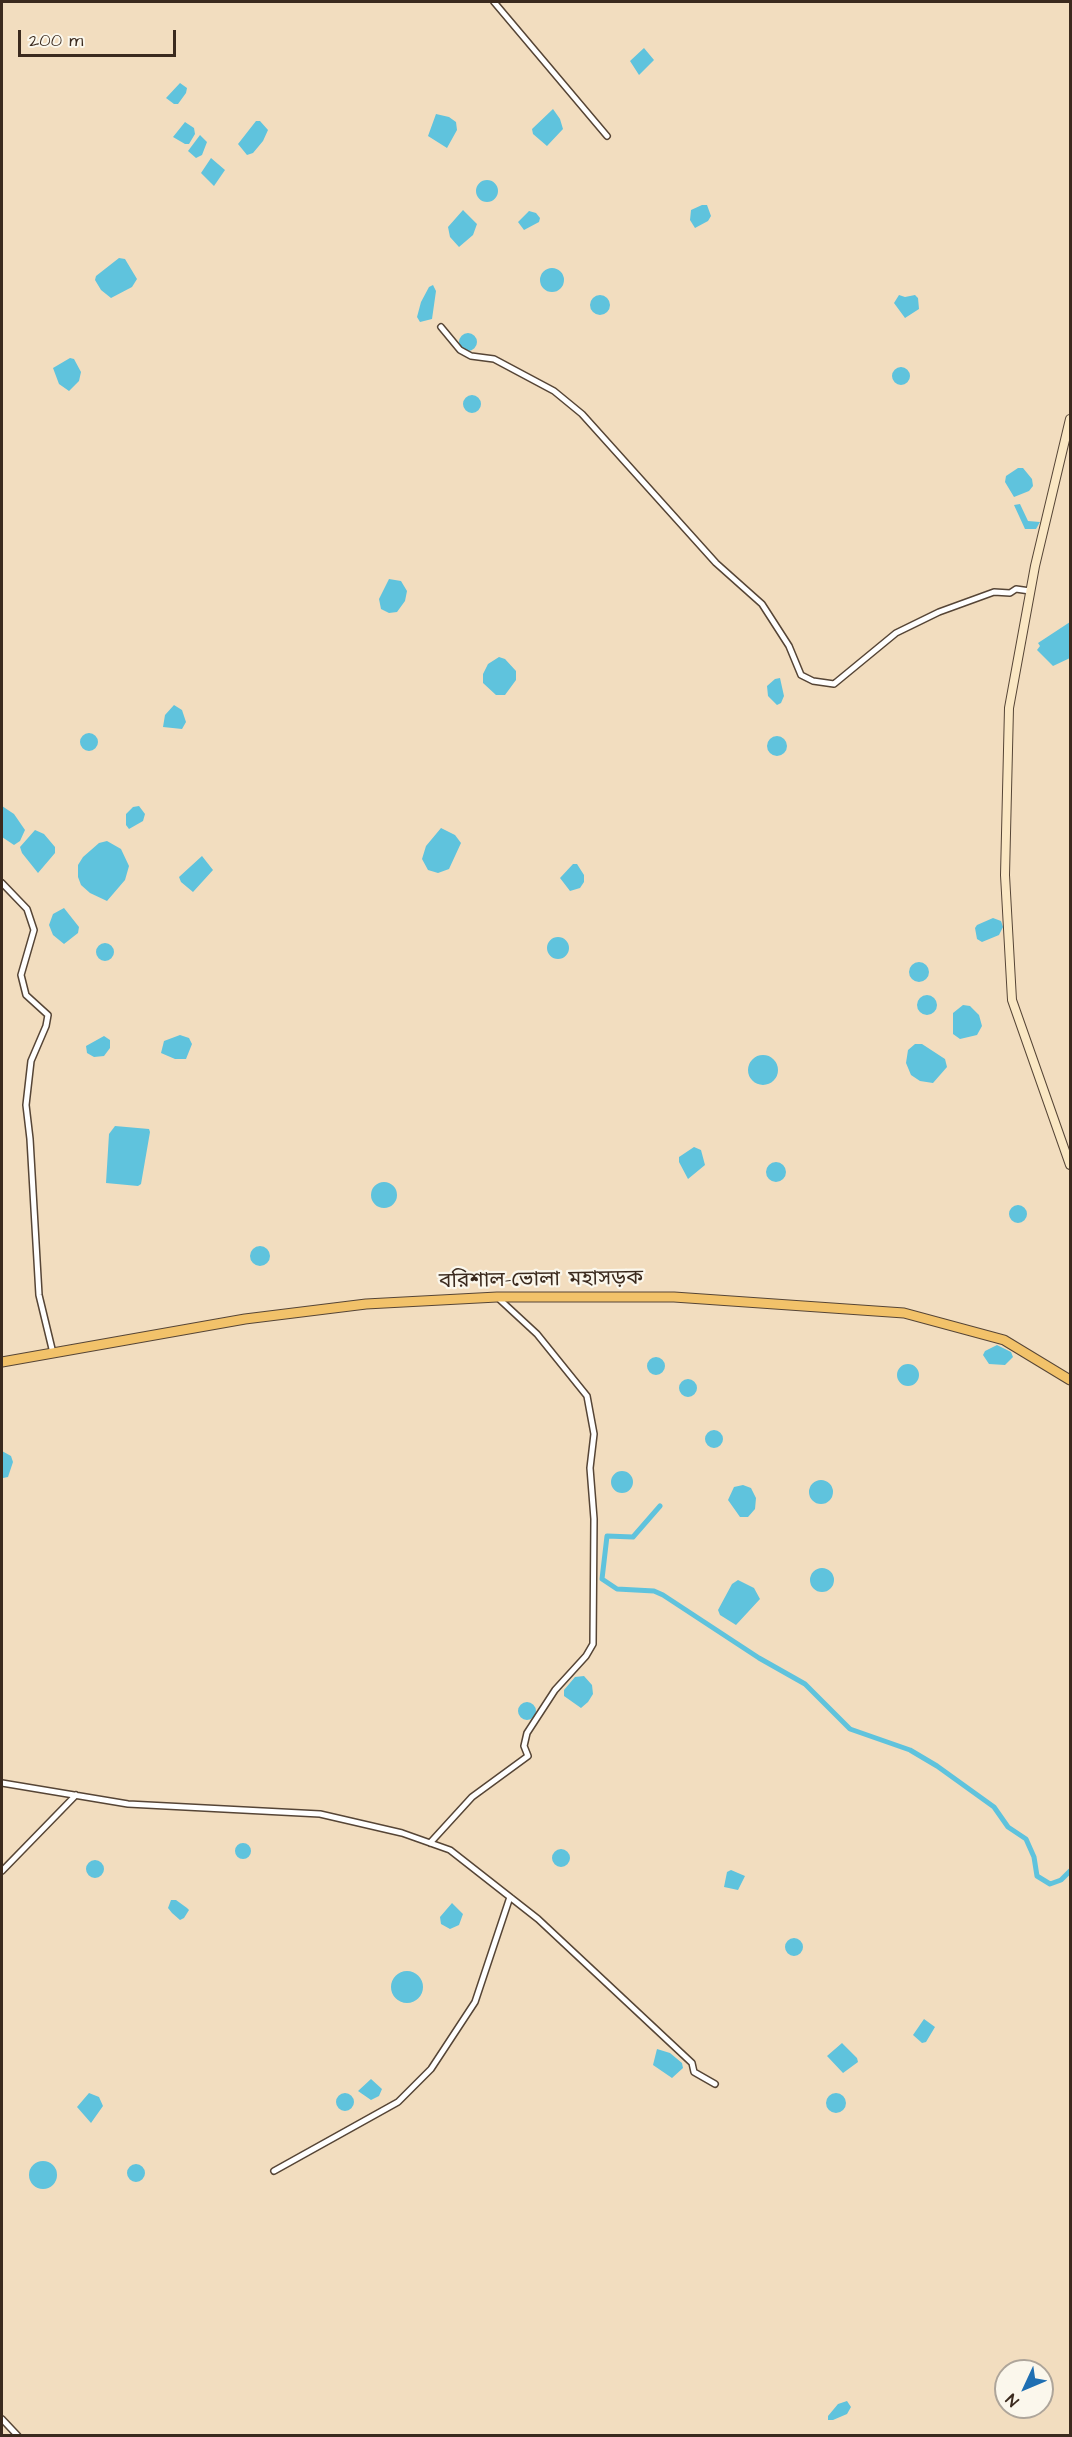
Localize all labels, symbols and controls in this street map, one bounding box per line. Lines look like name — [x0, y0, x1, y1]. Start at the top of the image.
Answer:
scale bar — [21, 18, 178, 56]
text: 200 m — [29, 28, 83, 53]
street label: বরিশাল-ভোলা মহাসড়ক — [439, 1267, 643, 1295]
north arrow — [994, 2359, 1054, 2419]
text: N — [1001, 2389, 1024, 2411]

